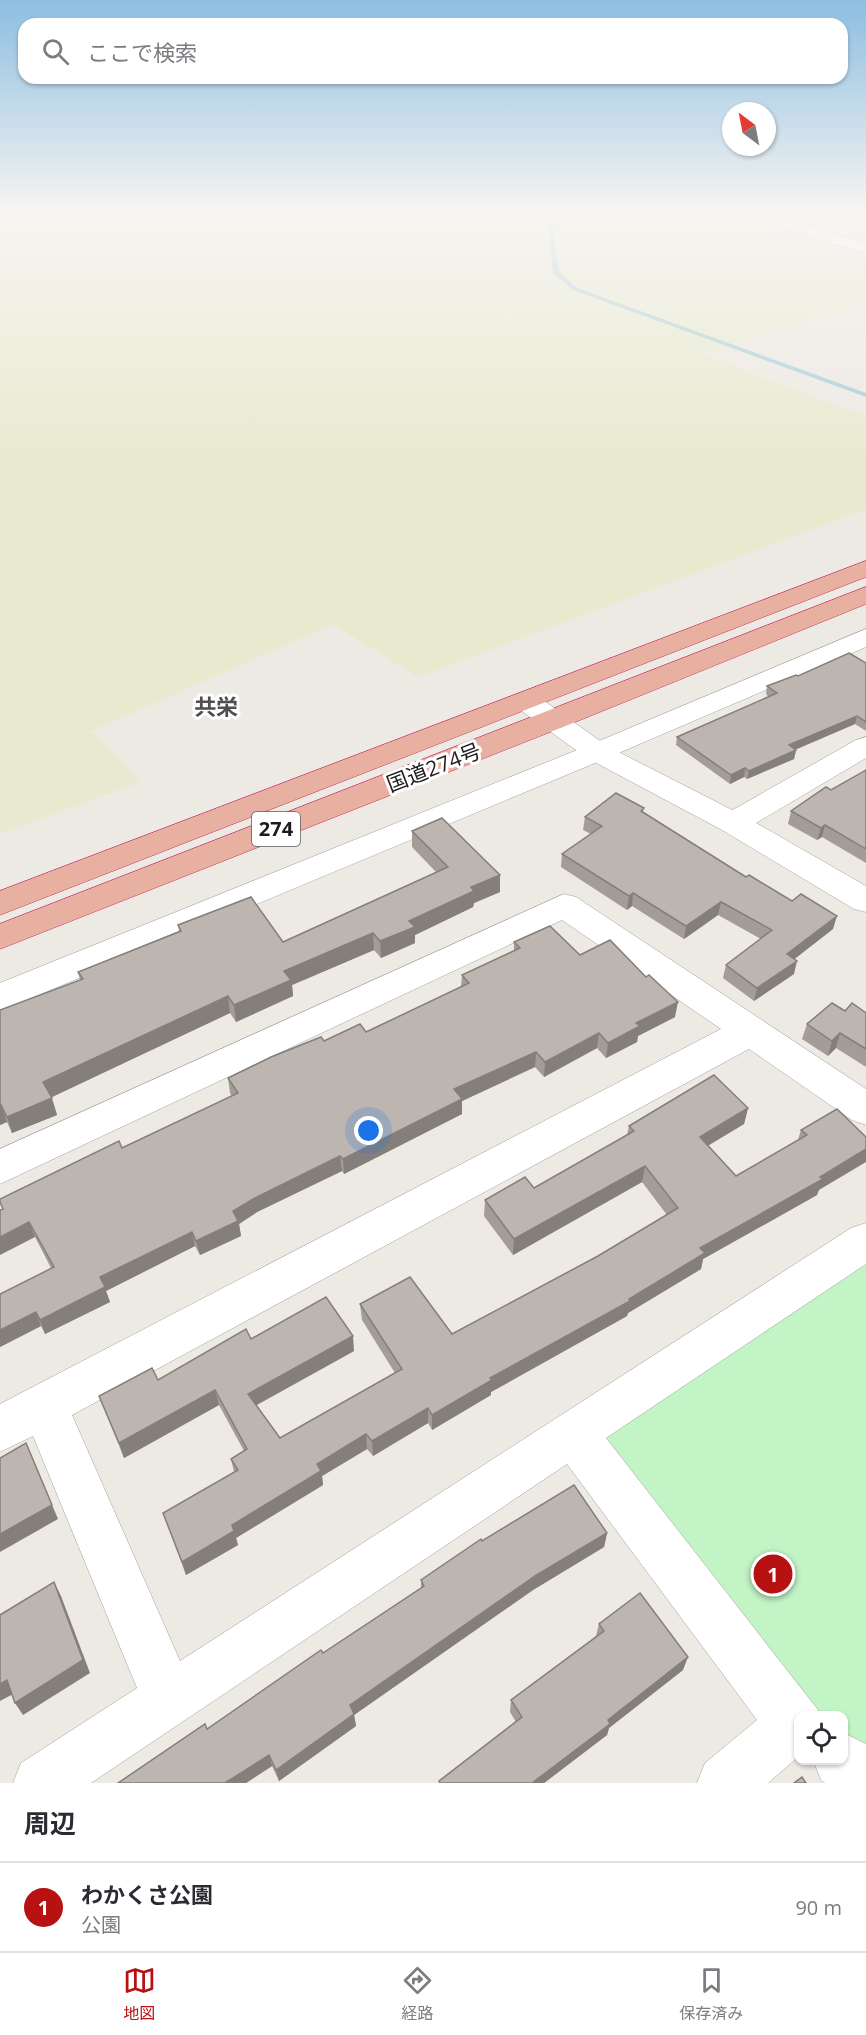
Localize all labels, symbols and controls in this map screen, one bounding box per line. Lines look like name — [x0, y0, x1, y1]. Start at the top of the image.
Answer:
search box — [18, 18, 848, 84]
icon: search — [39, 35, 72, 68]
text: ここで検索 — [87, 37, 197, 67]
north arrow — [722, 102, 776, 156]
district label: 共栄 — [194, 691, 238, 721]
street label: 国道274号 — [382, 736, 485, 798]
road number: 274 — [252, 812, 300, 846]
your location — [354, 1116, 383, 1145]
pin: 1 — [754, 1552, 792, 1596]
map controls — [794, 1711, 848, 1765]
button: locate — [794, 1711, 848, 1765]
text: 周辺 — [24, 1805, 76, 1841]
text: わかくさ公園 — [81, 1879, 213, 1909]
text: 1 — [38, 1894, 49, 1921]
text: 90 m — [795, 1894, 842, 1921]
text: 公園 — [81, 1911, 121, 1938]
tab: 地図 — [123, 1964, 156, 2024]
tab: 経路 — [401, 1964, 434, 2024]
tab: 保存済み — [679, 1964, 743, 2024]

